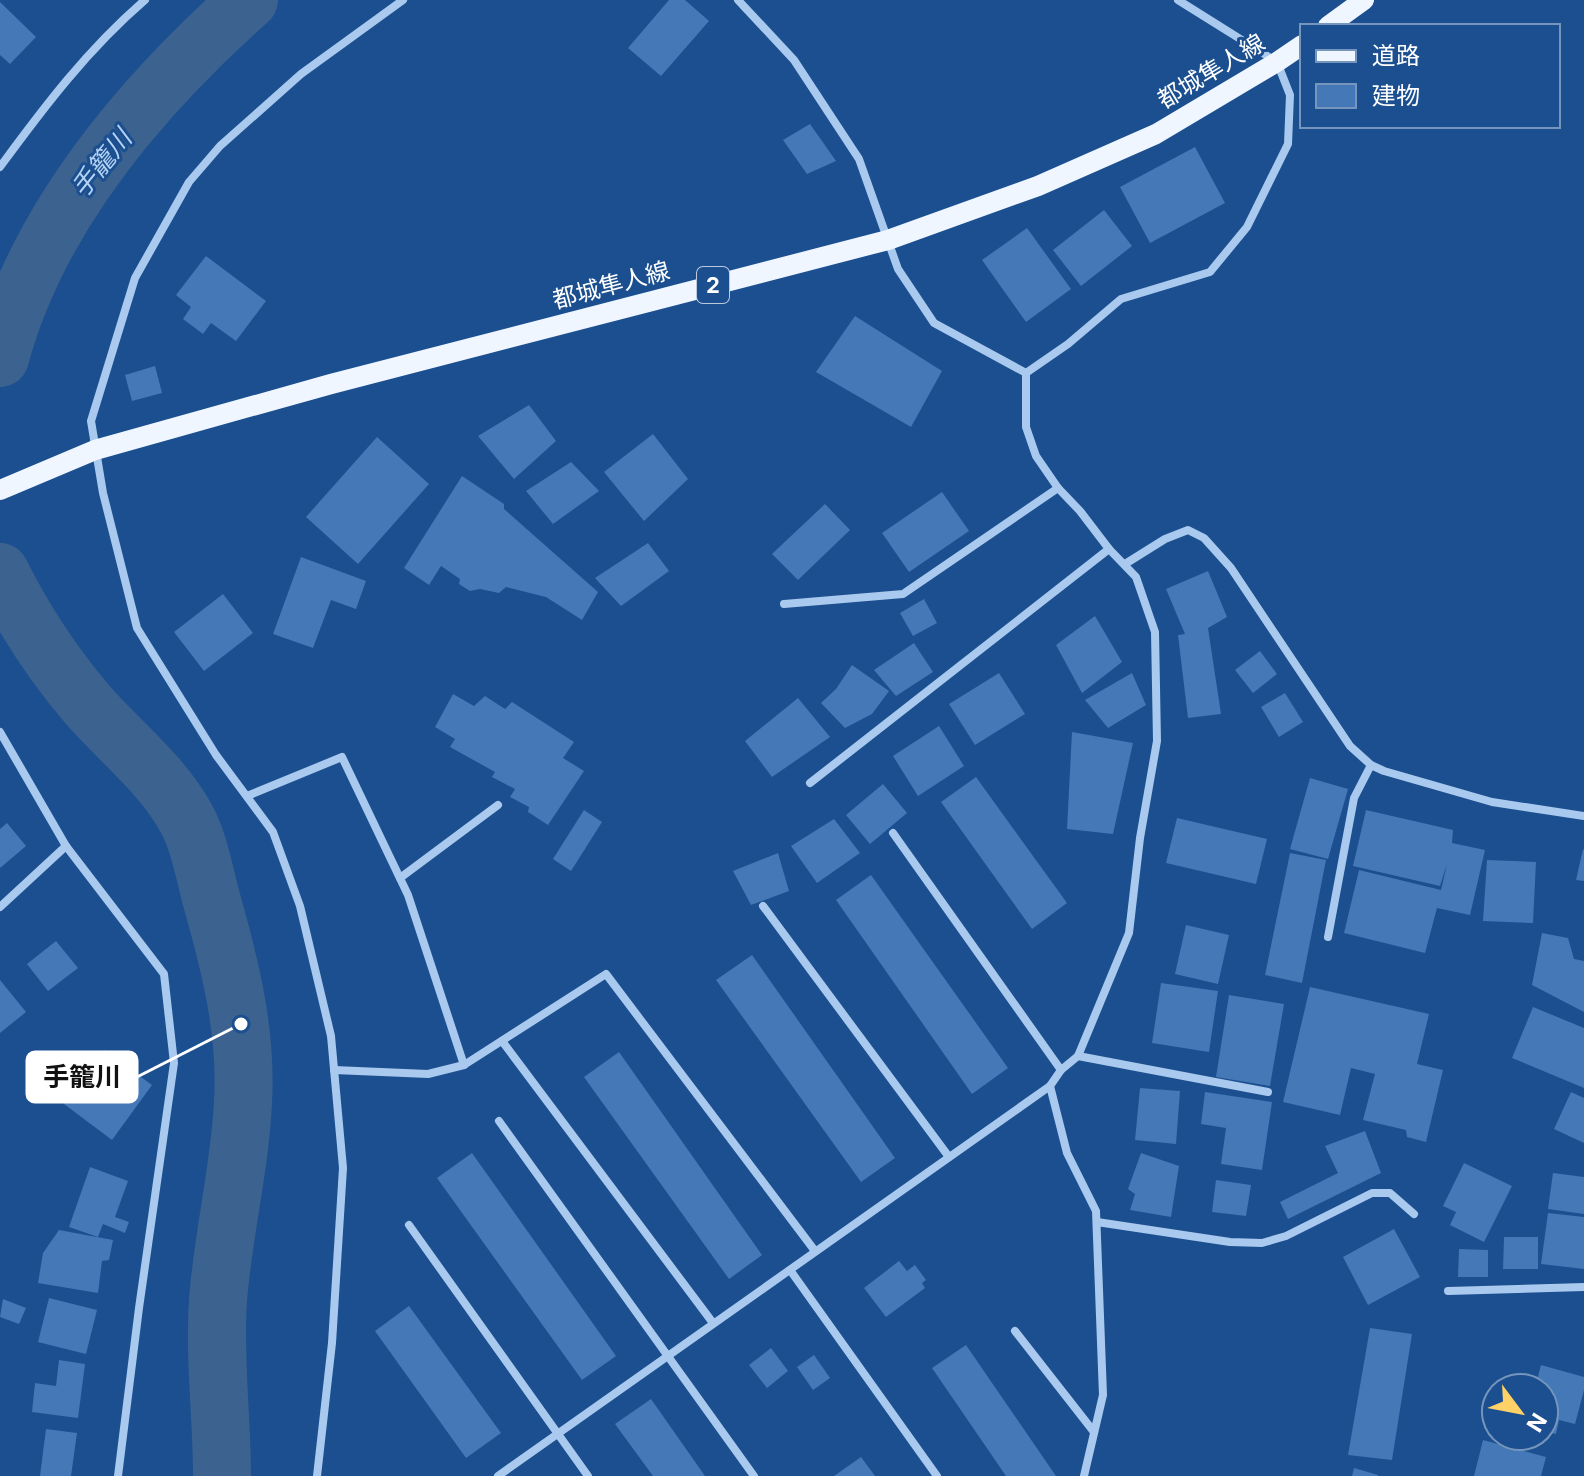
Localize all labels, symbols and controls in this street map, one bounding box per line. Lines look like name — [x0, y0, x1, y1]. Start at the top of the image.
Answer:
legend — [1300, 24, 1560, 128]
street label: 都城隼人線 — [1152, 28, 1270, 114]
text: 道路 — [1372, 41, 1420, 70]
text: 建物 — [1372, 81, 1420, 110]
water label: 手籠川 — [64, 121, 139, 203]
street label: 都城隼人線 — [549, 255, 673, 315]
road number: 2 — [697, 267, 729, 303]
callout: 手籠川 — [27, 1052, 137, 1102]
text: 手籠川 — [43, 1061, 121, 1092]
north arrow — [1480, 1372, 1560, 1452]
text: N — [1521, 1409, 1552, 1437]

